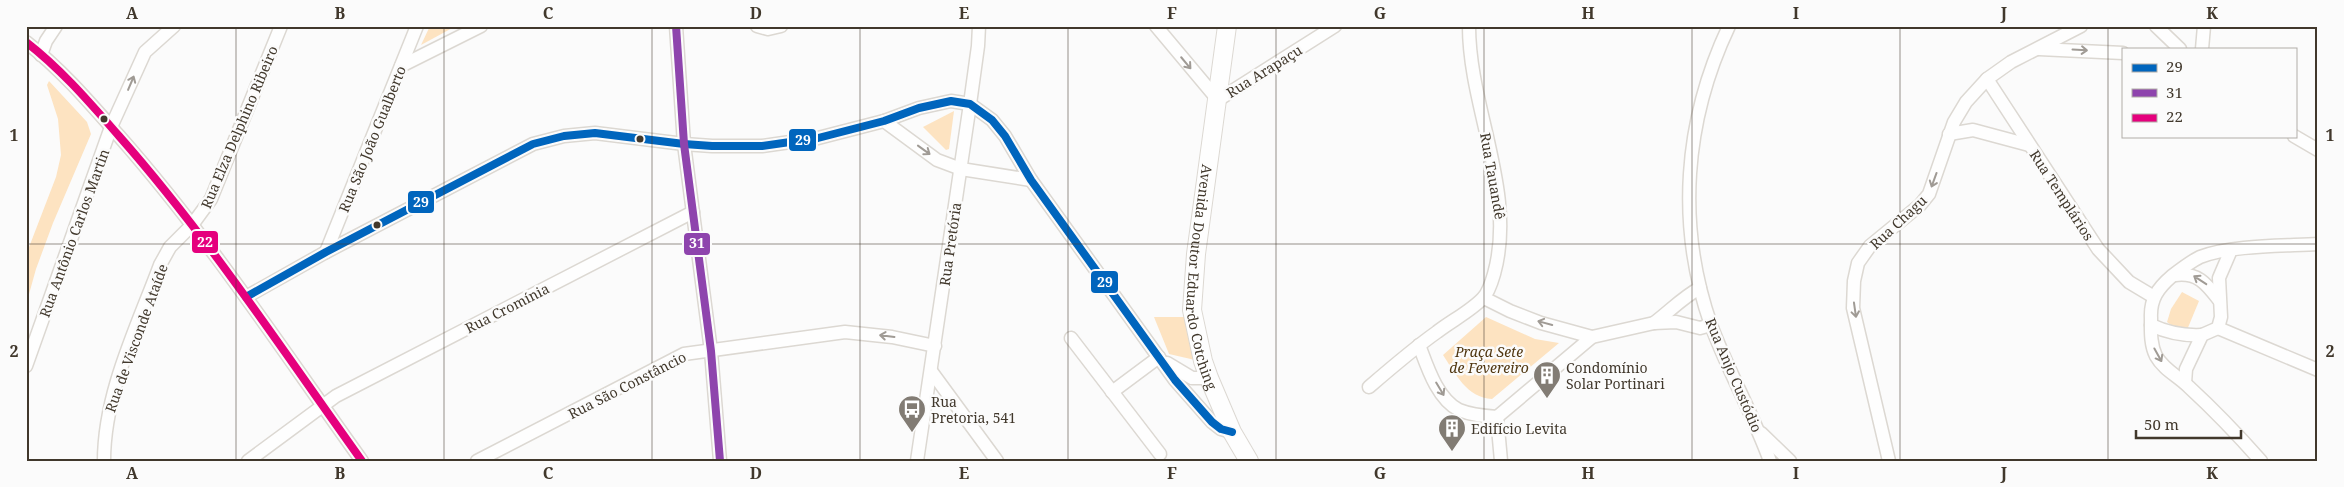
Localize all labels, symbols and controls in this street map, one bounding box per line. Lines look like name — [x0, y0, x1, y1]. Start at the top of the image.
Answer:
text: A — [126, 2, 139, 24]
text: B — [335, 2, 346, 24]
text: C — [543, 2, 554, 24]
text: D — [750, 2, 762, 24]
text: E — [959, 2, 969, 24]
text: F — [1167, 2, 1177, 24]
text: G — [1374, 2, 1386, 24]
text: H — [1581, 2, 1595, 24]
text: I — [1793, 2, 1799, 24]
text: J — [2000, 2, 2008, 24]
text: K — [2206, 2, 2218, 24]
street label: Rua Arapaçu — [1223, 40, 1306, 102]
street label: Rua Elza Delphino Ribeiro — [196, 43, 282, 211]
one-way arrow — [2071, 46, 2087, 55]
legend — [2122, 48, 2296, 138]
text: 29 — [2166, 56, 2183, 76]
one-way arrow — [1181, 57, 1192, 70]
street label: Rua São João Gualberto — [334, 63, 410, 215]
one-way arrow — [127, 76, 136, 91]
text: 31 — [2166, 82, 2183, 102]
text: 22 — [2166, 106, 2183, 126]
unlabelled marker — [99, 114, 109, 124]
text: 1 — [9, 124, 19, 146]
text: 1 — [2325, 124, 2335, 146]
line badge: 29 — [788, 128, 817, 152]
text: 29 — [795, 130, 811, 149]
street label: Rua Tauandê — [1476, 131, 1510, 221]
unlabelled marker — [635, 134, 645, 144]
one-way arrow — [917, 145, 931, 155]
street label: Rua Antônio Carlos Martin — [35, 146, 113, 320]
street label: Rua Templários — [2026, 146, 2098, 244]
street label: Avenida Doutor Eduardo Cotching — [1182, 163, 1222, 393]
one-way arrow — [1929, 172, 1938, 187]
line badge: 29 — [407, 190, 435, 214]
street label: Rua Chagu — [1865, 191, 1931, 253]
text: 29 — [413, 192, 429, 211]
street label: Rua Pretória — [935, 201, 965, 287]
unlabelled marker — [372, 220, 382, 230]
line badge: 22 — [191, 230, 219, 254]
text: 22 — [197, 232, 213, 251]
line badge: 31 — [683, 232, 711, 256]
text: 31 — [689, 233, 705, 252]
street label: Rua de Visconde Ataíde — [100, 261, 172, 415]
line badge: 29 — [1090, 270, 1119, 294]
text: 29 — [1097, 272, 1113, 291]
one-way arrow — [2194, 275, 2208, 285]
street label: Rua Cromínia — [462, 279, 552, 337]
one-way arrow — [1850, 302, 1860, 318]
street label: Rua Anjo Custódio — [1701, 315, 1767, 435]
one-way arrow — [1537, 318, 1553, 327]
one-way arrow — [880, 331, 896, 341]
text: 2 — [9, 340, 19, 362]
text: 2 — [2325, 340, 2335, 362]
park label: Praça Sete de Fevereiro — [1449, 342, 1529, 377]
street label: Rua São Constâncio — [565, 347, 689, 423]
one-way arrow — [2153, 348, 2163, 363]
place label: Condomínio Solar Portinari — [1566, 358, 1665, 393]
building icon: Condomínio Solar Portinari — [1532, 360, 1562, 399]
one-way arrow — [1435, 381, 1445, 395]
place label: Rua Pretoria, 541 — [931, 392, 1016, 427]
bus stop icon: Rua Pretoria, 541 — [897, 394, 927, 433]
scale bar — [2136, 407, 2242, 439]
building icon: Edifício Levita — [1437, 413, 1467, 452]
text: 50 m — [2144, 414, 2179, 434]
place label: Edifício Levita — [1471, 419, 1567, 438]
text: A — [126, 462, 139, 484]
text: B — [335, 462, 346, 484]
text: C — [543, 462, 554, 484]
text: D — [750, 462, 762, 484]
text: E — [959, 462, 969, 484]
text: F — [1167, 462, 1177, 484]
text: G — [1374, 462, 1386, 484]
text: H — [1581, 462, 1595, 484]
text: I — [1793, 462, 1799, 484]
text: J — [2000, 462, 2008, 484]
text: K — [2206, 462, 2218, 484]

